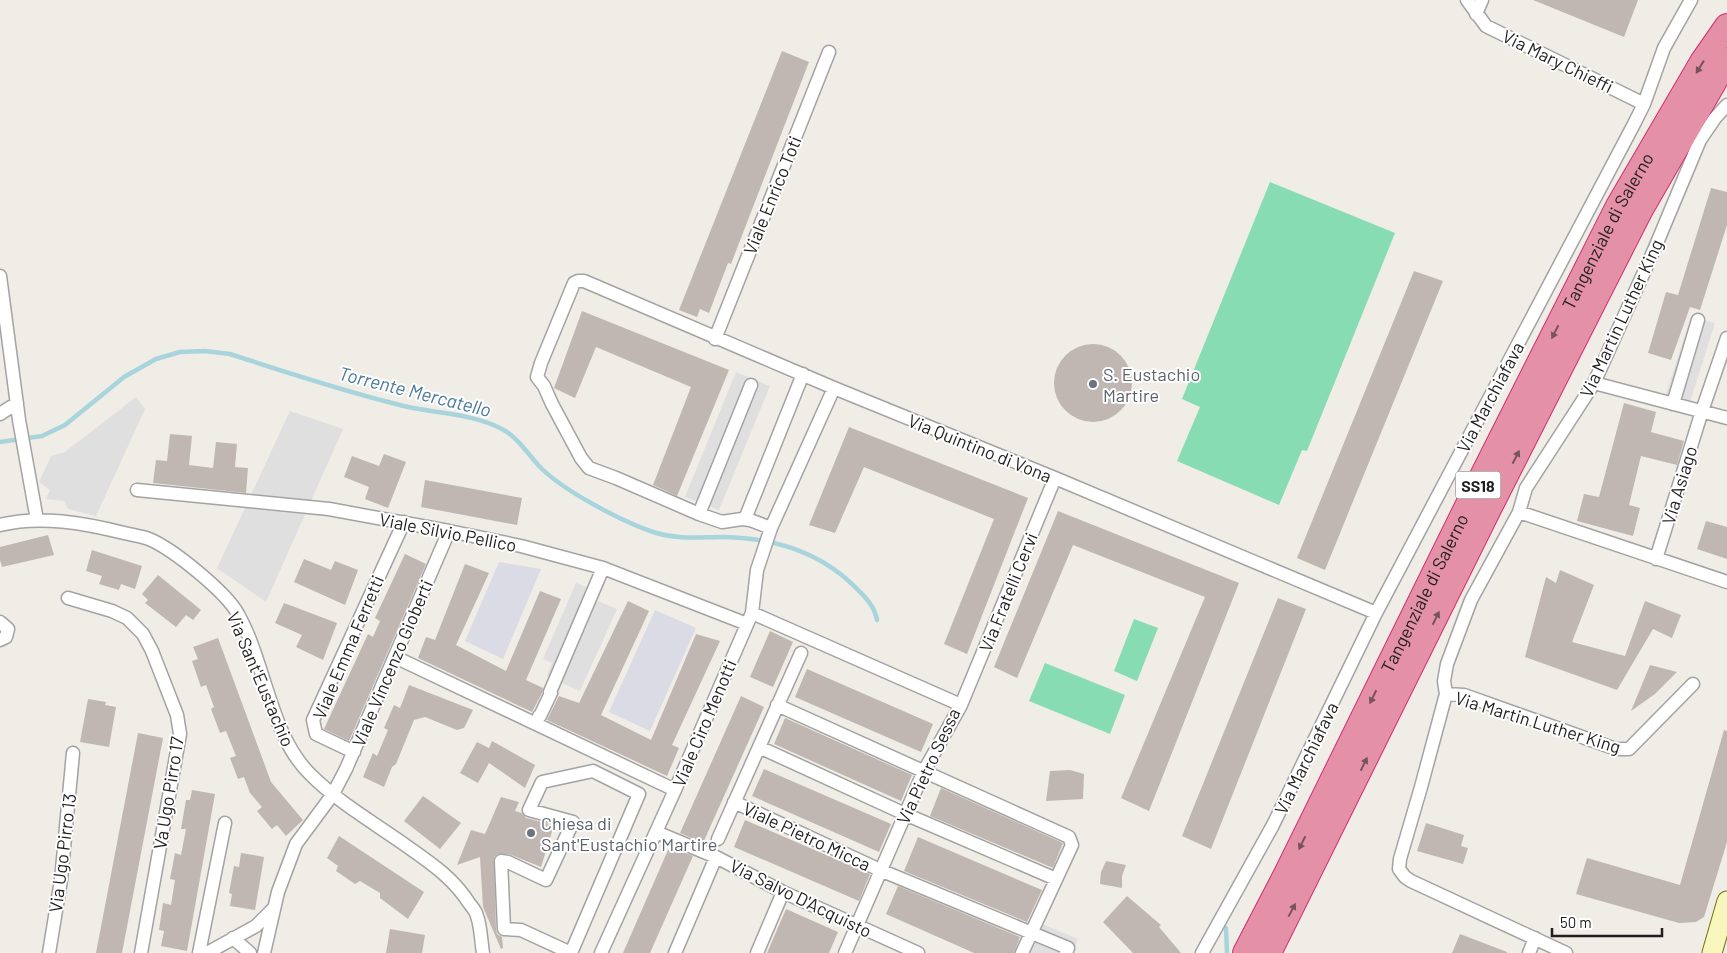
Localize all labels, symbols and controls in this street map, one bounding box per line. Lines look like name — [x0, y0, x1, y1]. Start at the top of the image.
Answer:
street label: Via Mary Chieffi — [1499, 25, 1617, 97]
one-way arrow — [1695, 60, 1705, 73]
street label: Viale Enrico Toti — [738, 132, 806, 258]
street label: Tangenziale di Salerno — [1557, 148, 1658, 313]
street label: Via Martin Luther King — [1575, 235, 1667, 401]
one-way arrow — [1551, 325, 1559, 339]
street label: Via Marchiafava — [1452, 338, 1528, 456]
water label: Torrente Mercatello — [336, 361, 494, 421]
place label: S. Eustachio Martire — [1103, 363, 1200, 406]
marker: S. Eustachio Martire — [1087, 378, 1099, 390]
street label: Via Quintino di Vona — [905, 409, 1055, 487]
street label: Via Asiago — [1657, 443, 1701, 527]
one-way arrow — [1512, 450, 1520, 464]
road number: SS18 — [1456, 472, 1500, 498]
street label: Viale Silvio Pellico — [377, 508, 519, 556]
street label: Tangenziale di Salerno — [1376, 510, 1473, 676]
street label: Via Fratelli Cervi — [974, 529, 1042, 655]
street label: Viale Emma Ferretti — [308, 572, 388, 722]
street label: Viale Vincenzo Gioberti — [347, 576, 437, 750]
street label: Via Sant'Eustachio — [223, 608, 299, 750]
one-way arrow — [1432, 611, 1440, 625]
street label: Viale Ciro Menotti — [667, 656, 741, 790]
street label: Via Martin Luther King — [1453, 686, 1623, 758]
one-way arrow — [1369, 689, 1377, 704]
street label: Via Marchiafava — [1269, 698, 1343, 818]
street label: Via Pietro Sessa — [892, 705, 964, 827]
street label: Va Ugo Pirro 17 — [148, 735, 188, 851]
one-way arrow — [1360, 757, 1368, 771]
street label: Via Ugo Pirro 13 — [44, 792, 80, 914]
street label: Viale Pietro Micca — [740, 797, 874, 875]
place label: Chiesa di Sant'Eustachio Martire — [541, 812, 717, 855]
marker: Chiesa di Sant'Eustachio Martire — [525, 827, 537, 839]
one-way arrow — [1298, 835, 1306, 850]
street label: Via Salvo D'Acquisto — [727, 854, 875, 942]
one-way arrow — [1288, 902, 1296, 917]
scale bar — [1552, 906, 1662, 938]
text: 50 m — [1560, 913, 1592, 931]

